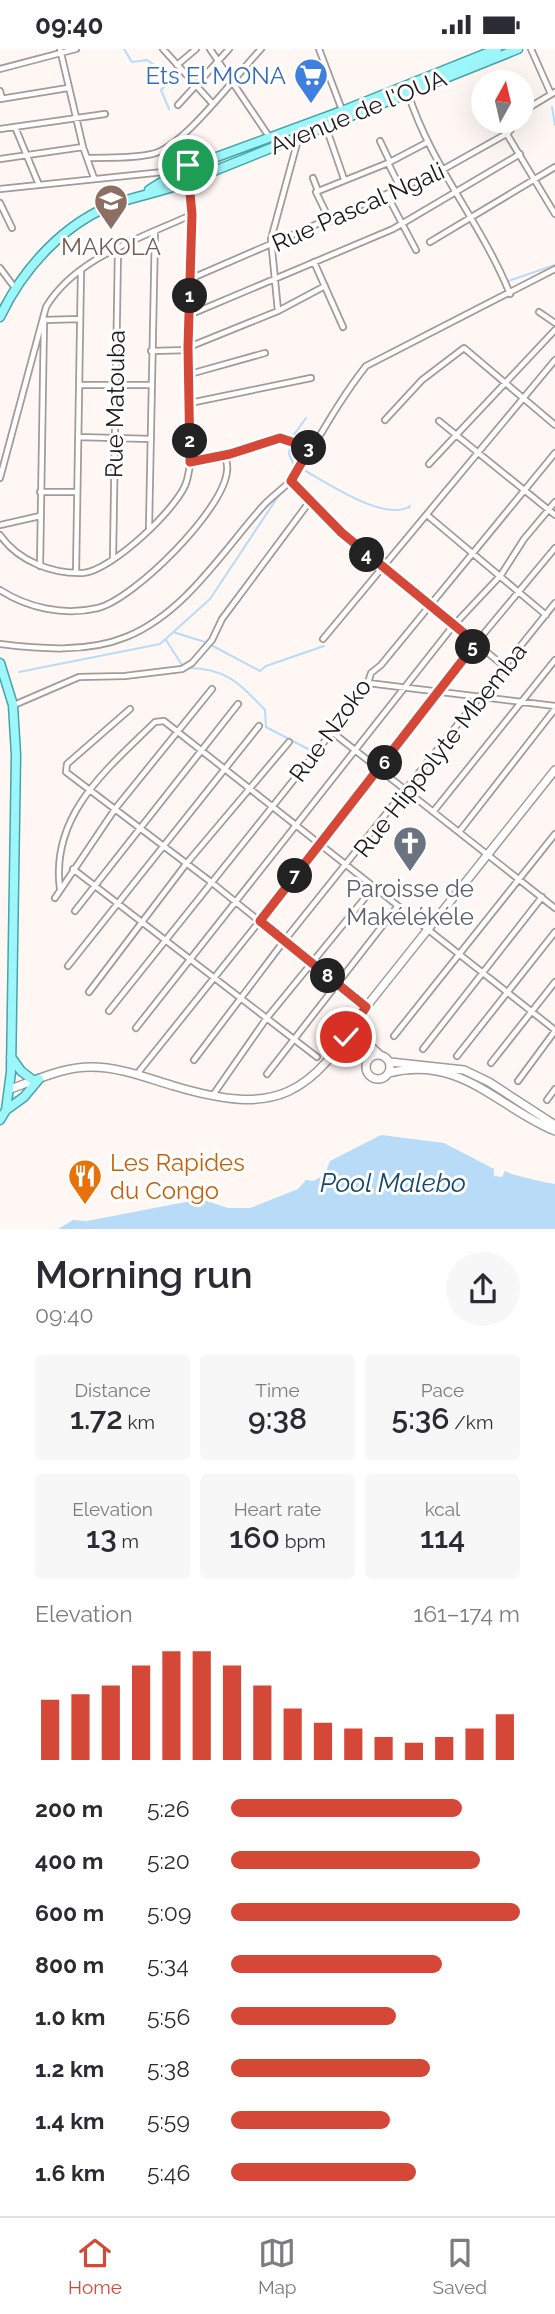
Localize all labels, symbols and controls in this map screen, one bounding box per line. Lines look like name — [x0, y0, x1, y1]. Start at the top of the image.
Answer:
text: 09:40 — [35, 10, 104, 40]
supermarket icon: Ets El MONA — [292, 56, 330, 105]
place label: Ets El MONA — [145, 61, 286, 90]
street label: Avenue de l'OUA — [265, 63, 451, 161]
north arrow — [471, 70, 534, 133]
map controls — [471, 70, 534, 133]
pin — [158, 135, 218, 195]
icon: arrive — [169, 146, 207, 184]
street label: Rue Pascal Ngali — [267, 156, 449, 258]
school or university icon: MAKOLA — [92, 182, 130, 231]
place label: MAKOLA — [61, 232, 161, 261]
pin: 1 — [172, 279, 208, 313]
text: 1 — [185, 284, 194, 306]
street label: Rue Matouba — [99, 330, 131, 478]
pin: 2 — [172, 423, 208, 459]
text: 2 — [184, 429, 195, 451]
pin: 3 — [292, 431, 326, 465]
text: 3 — [303, 436, 314, 458]
pin: 4 — [350, 538, 384, 573]
text: 4 — [361, 543, 372, 565]
pin: 5 — [456, 629, 490, 665]
text: 5 — [467, 635, 478, 657]
street label: Rue Hippolyte Mbemba — [347, 637, 533, 863]
street label: Rue Nzoko — [283, 673, 377, 787]
pin: 6 — [368, 745, 402, 781]
text: 6 — [379, 751, 390, 773]
church icon: Paroisse de Makélékéle — [391, 824, 429, 873]
pin: 7 — [278, 859, 312, 893]
text: 7 — [289, 864, 300, 886]
place label: Paroisse de Makélékéle — [346, 874, 474, 931]
pin: 8 — [310, 958, 346, 993]
text: 8 — [322, 964, 333, 986]
pin — [316, 1007, 376, 1067]
icon: check — [327, 1018, 365, 1056]
place label: Les Rapides du Congo — [110, 1148, 245, 1205]
restaurant icon: Les Rapides du Congo — [66, 1157, 104, 1206]
water label: Pool Malebo — [320, 1168, 466, 1198]
text: Morning run — [35, 1252, 253, 1297]
button: share — [446, 1252, 520, 1326]
text: 09:40 — [35, 1301, 94, 1328]
text: Distance — [74, 1379, 151, 1401]
text: Time — [255, 1379, 300, 1401]
text: Pace — [421, 1379, 464, 1401]
text: 1.72 — [70, 1401, 123, 1436]
text: 9:38 — [248, 1401, 307, 1436]
text: 5:36 — [392, 1401, 450, 1436]
text: km — [123, 1411, 155, 1433]
text: /km — [450, 1411, 493, 1433]
text: Elevation — [72, 1498, 153, 1520]
text: Heart rate — [234, 1498, 321, 1520]
text: kcal — [425, 1498, 460, 1520]
text: 13 — [86, 1520, 117, 1555]
text: 160 — [229, 1520, 280, 1555]
text: 114 — [420, 1520, 465, 1555]
text: m — [117, 1530, 139, 1552]
text: bpm — [280, 1530, 326, 1552]
text: Elevation — [35, 1600, 133, 1627]
text: 161–174 m — [413, 1600, 520, 1627]
text: 200 m — [35, 1795, 103, 1822]
text: 5:26 — [147, 1795, 190, 1822]
text: 400 m — [35, 1847, 103, 1874]
text: 5:20 — [147, 1847, 190, 1874]
text: 600 m — [35, 1899, 104, 1926]
text: 5:09 — [147, 1899, 191, 1926]
text: 800 m — [35, 1951, 104, 1978]
text: 5:34 — [147, 1951, 189, 1978]
text: 1.0 km — [35, 2003, 105, 2030]
text: 5:56 — [147, 2003, 190, 2030]
text: 1.2 km — [35, 2055, 104, 2082]
text: 5:38 — [147, 2055, 190, 2082]
text: 1.4 km — [35, 2107, 104, 2134]
text: 5:59 — [147, 2107, 190, 2134]
text: 1.6 km — [35, 2159, 105, 2186]
text: 5:46 — [147, 2159, 190, 2186]
tab: Home — [68, 2234, 122, 2298]
tab: Map — [258, 2234, 297, 2298]
tab: Saved — [433, 2234, 487, 2298]

